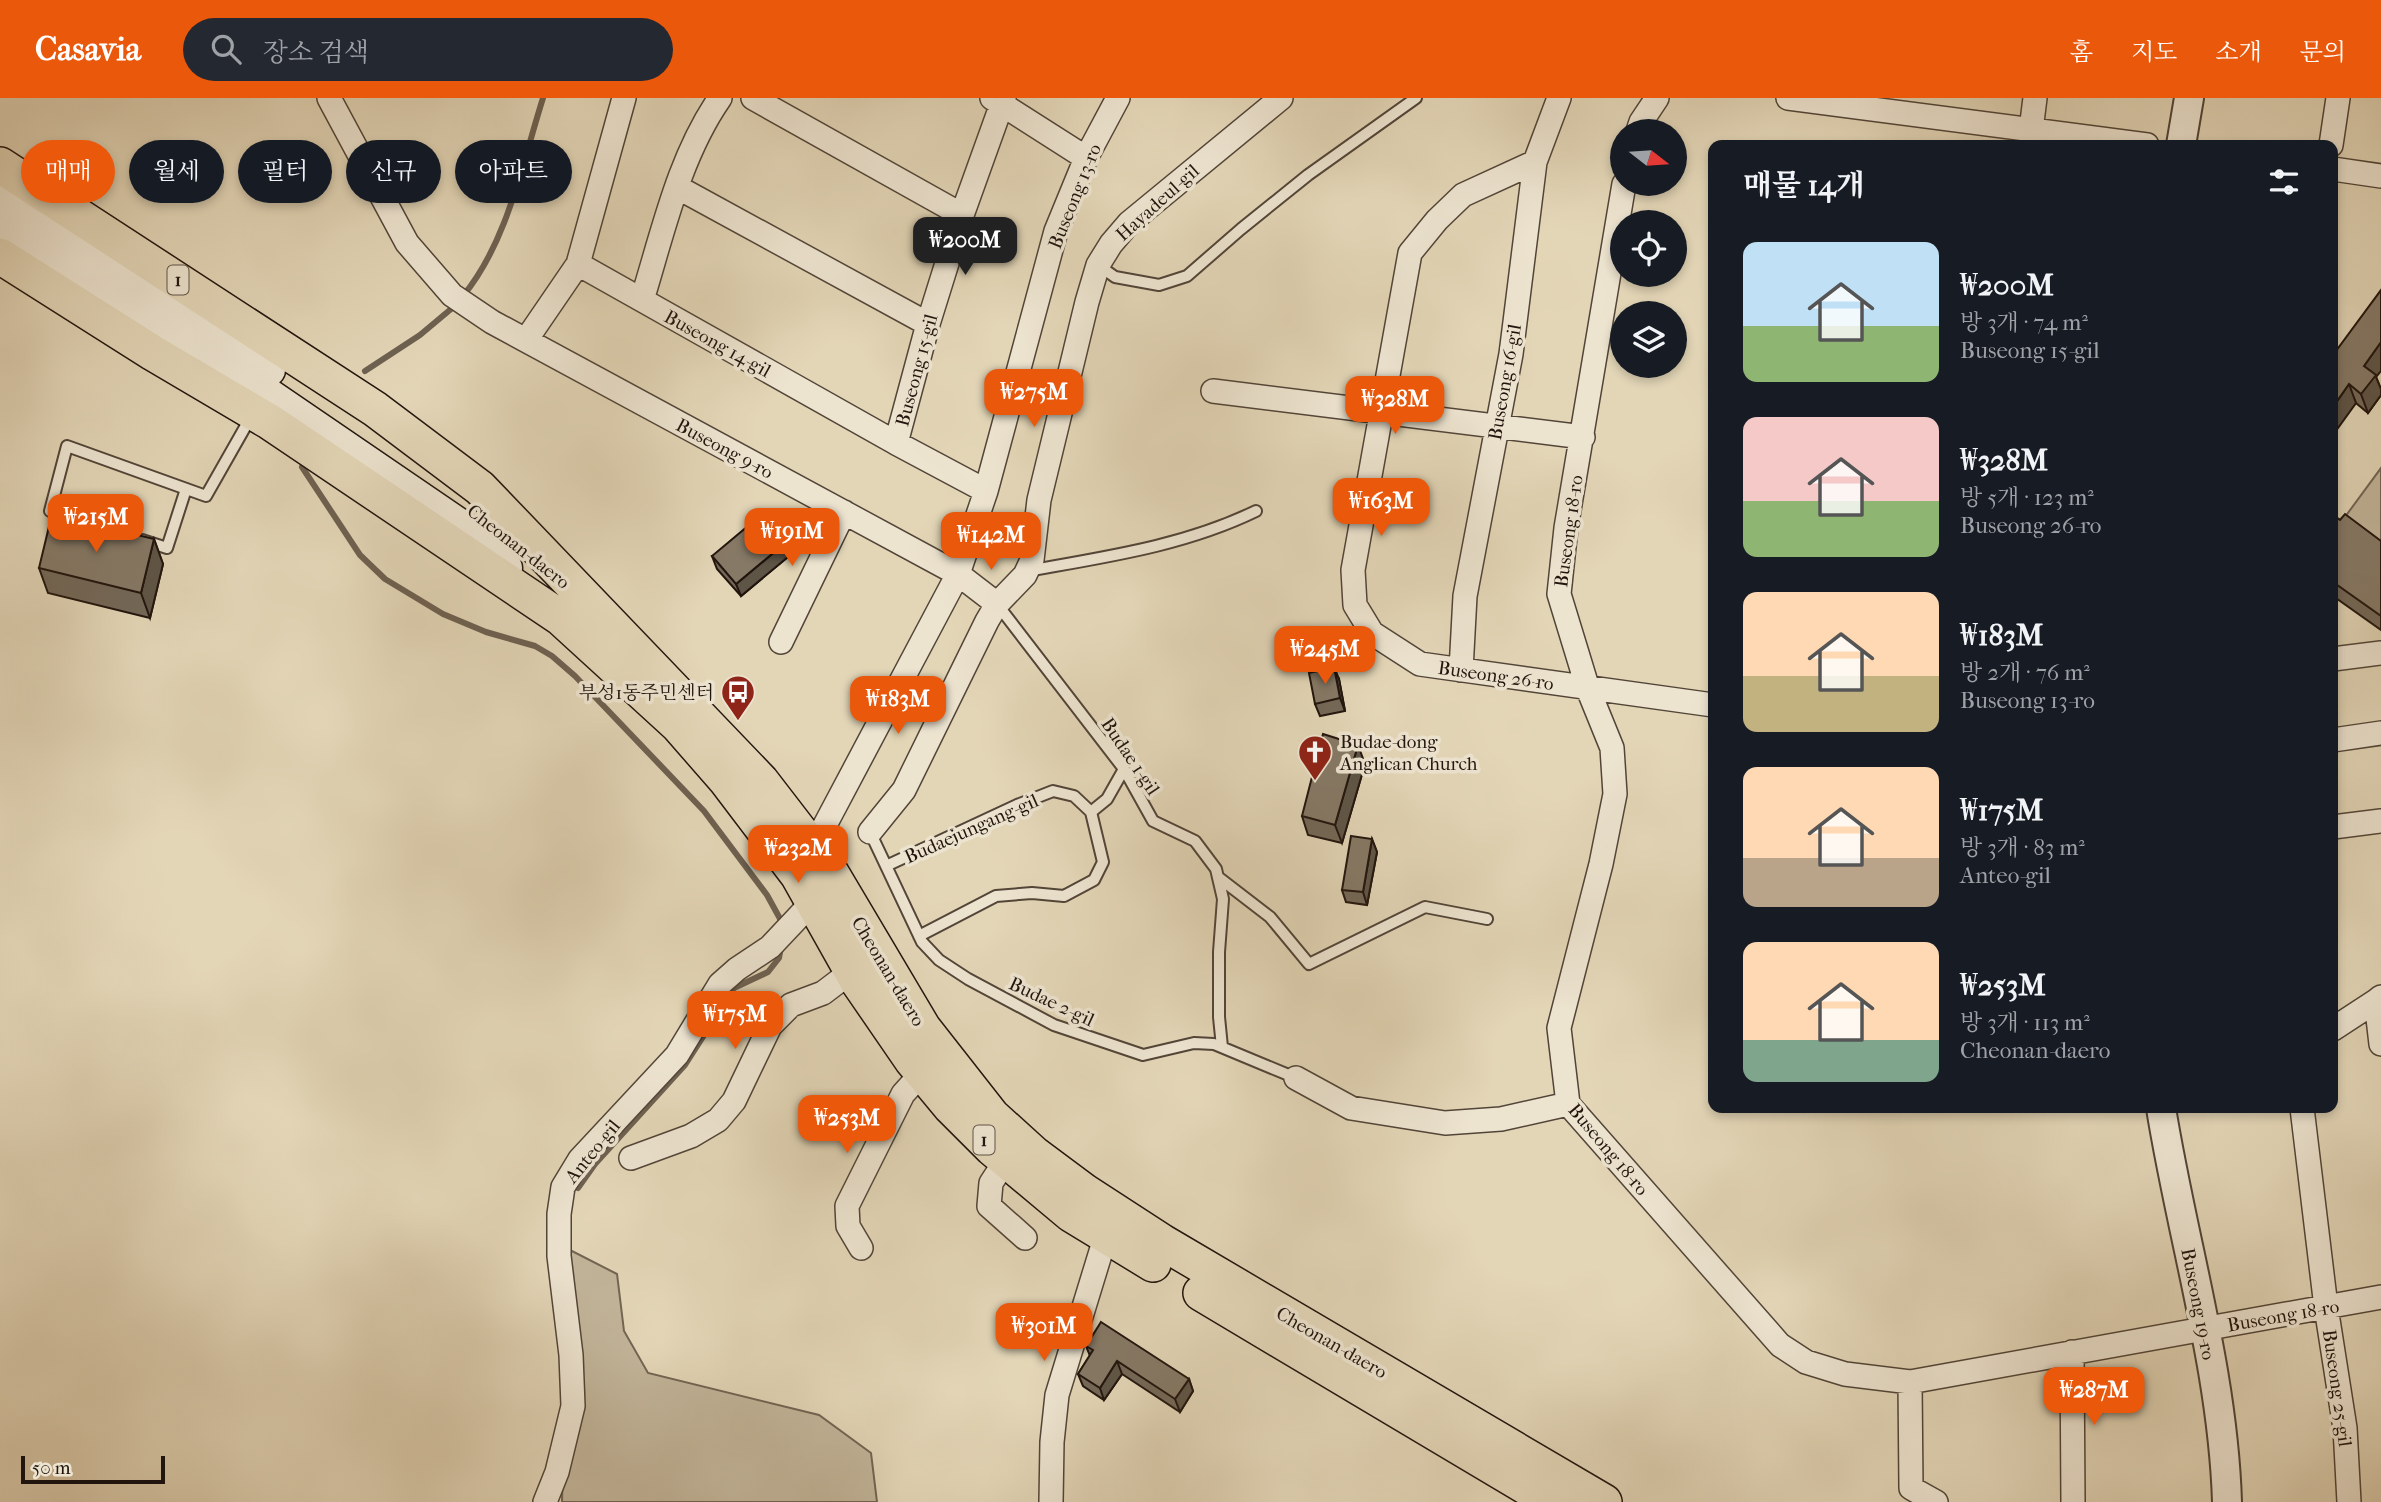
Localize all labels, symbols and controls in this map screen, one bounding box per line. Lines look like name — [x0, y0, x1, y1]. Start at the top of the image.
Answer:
search box — [183, 18, 673, 81]
text: Casavia — [35, 30, 141, 69]
icon: search — [207, 30, 245, 68]
text: 장소 검색 — [263, 37, 369, 68]
text: 홈 — [2070, 38, 2093, 66]
text: 지도 — [2131, 38, 2177, 66]
text: 소개 — [2215, 38, 2262, 66]
text: 문의 — [2300, 38, 2346, 66]
north arrow — [1610, 119, 1687, 196]
map controls — [1610, 119, 1687, 378]
chip: 매매 — [21, 140, 115, 203]
chip: 월세 — [129, 140, 224, 203]
chip: 필터 — [238, 140, 332, 203]
chip: 신규 — [346, 140, 441, 203]
chip: 아파트 — [455, 140, 572, 203]
street label: Buseong 13-ro — [1044, 140, 1106, 252]
street label: Hayadeul-gil — [1112, 160, 1204, 246]
icon: filters — [2265, 163, 2303, 201]
text: 매물 14개 — [1743, 168, 1865, 203]
button: locate — [1610, 210, 1687, 287]
pin: ₩200M — [916, 218, 1014, 277]
text: ₩200M — [929, 226, 1001, 253]
road number: 1 — [168, 266, 188, 294]
text: ₩200M — [1960, 268, 2054, 303]
icon: home — [1799, 270, 1883, 354]
button: layers — [1610, 301, 1687, 378]
street label: Buseong 14-gil — [660, 306, 775, 382]
text: 방 3개 · 74 m² — [1960, 309, 2088, 336]
street label: Buseong 15-gil — [891, 312, 943, 429]
street label: Buseong 16-gil — [1484, 322, 1526, 442]
text: Buseong 15-gil — [1960, 337, 2100, 364]
pin: ₩275M — [985, 370, 1083, 429]
pin: ₩328M — [1346, 376, 1444, 436]
text: ₩275M — [1000, 378, 1068, 405]
text: ₩328M — [1361, 385, 1429, 412]
street label: Buseong 9-ro — [672, 414, 777, 484]
text: ₩328M — [1960, 443, 2048, 478]
icon: home — [1799, 445, 1883, 529]
street label: Buseong 18-ro — [1550, 473, 1588, 589]
pin: ₩163M — [1332, 478, 1430, 538]
text: 방 5개 · 123 m² — [1960, 484, 2094, 511]
text: ₩163M — [1349, 487, 1413, 514]
pin: ₩215M — [47, 494, 145, 554]
street label: Cheonan-daero — [463, 500, 574, 594]
text: ₩215M — [64, 503, 128, 530]
pin: ₩191M — [743, 508, 841, 568]
pin: ₩142M — [942, 512, 1040, 572]
text: Buseong 26-ro — [1960, 512, 2101, 539]
text: ₩191M — [760, 517, 824, 544]
text: ₩142M — [957, 521, 1025, 548]
text: ₩183M — [1960, 618, 2043, 653]
icon: home — [1799, 620, 1883, 704]
pin: ₩245M — [1276, 626, 1374, 686]
text: ₩245M — [1290, 635, 1360, 662]
street label: Buseong 26-ro — [1436, 657, 1556, 695]
text: 방 2개 · 76 m² — [1960, 659, 2090, 686]
bus stop icon: 부성1동주민센터 — [719, 673, 757, 722]
pin: ₩183M — [849, 676, 947, 736]
place label: 부성1동주민센터 — [579, 682, 714, 704]
text: ₩183M — [866, 685, 930, 712]
text: Buseong 13-ro — [1960, 687, 2095, 714]
street label: Budae 1-gil — [1096, 714, 1164, 799]
place label: Budae-dong Anglican Church — [1339, 731, 1478, 775]
church icon: Budae-dong Anglican Church — [1296, 733, 1334, 782]
street label: Budaejungang-gil — [901, 790, 1042, 868]
text: ₩175M — [1960, 793, 2043, 828]
icon: home — [1799, 795, 1883, 879]
pin: ₩232M — [749, 826, 847, 885]
text: ₩232M — [764, 834, 832, 861]
text: 방 3개 · 83 m² — [1960, 834, 2085, 861]
text: Anteo-gil — [1960, 862, 2051, 889]
street label: Cheonan-daero — [847, 913, 930, 1031]
text: ₩253M — [1960, 968, 2046, 1003]
icon: home — [1799, 970, 1883, 1054]
street label: Budae 2-gil — [1005, 973, 1098, 1031]
pin: ₩175M — [686, 992, 784, 1051]
text: ₩175M — [703, 1000, 767, 1027]
text: 방 3개 · 113 m² — [1960, 1009, 2090, 1036]
text: Cheonan-daero — [1960, 1037, 2110, 1064]
pin: ₩253M — [798, 1096, 896, 1155]
street label: Buseong 18-ro — [1563, 1099, 1653, 1200]
text: ₩253M — [814, 1104, 880, 1131]
street label: Anteo-gil — [560, 1116, 625, 1189]
road number: 1 — [974, 1126, 995, 1154]
street label: Buseong 19-ro — [2176, 1246, 2220, 1362]
street label: Buseong 18-ro — [2226, 1295, 2341, 1337]
street label: Cheonan-daero — [1272, 1302, 1391, 1384]
pin: ₩301M — [995, 1304, 1093, 1363]
text: ₩301M — [1012, 1312, 1076, 1339]
street label: Buseong 25-gil — [2318, 1328, 2356, 1448]
pin: ₩287M — [2045, 1368, 2143, 1427]
text: ₩287M — [2059, 1376, 2129, 1403]
scale bar — [21, 1453, 164, 1485]
text: 50 m — [32, 1457, 71, 1479]

